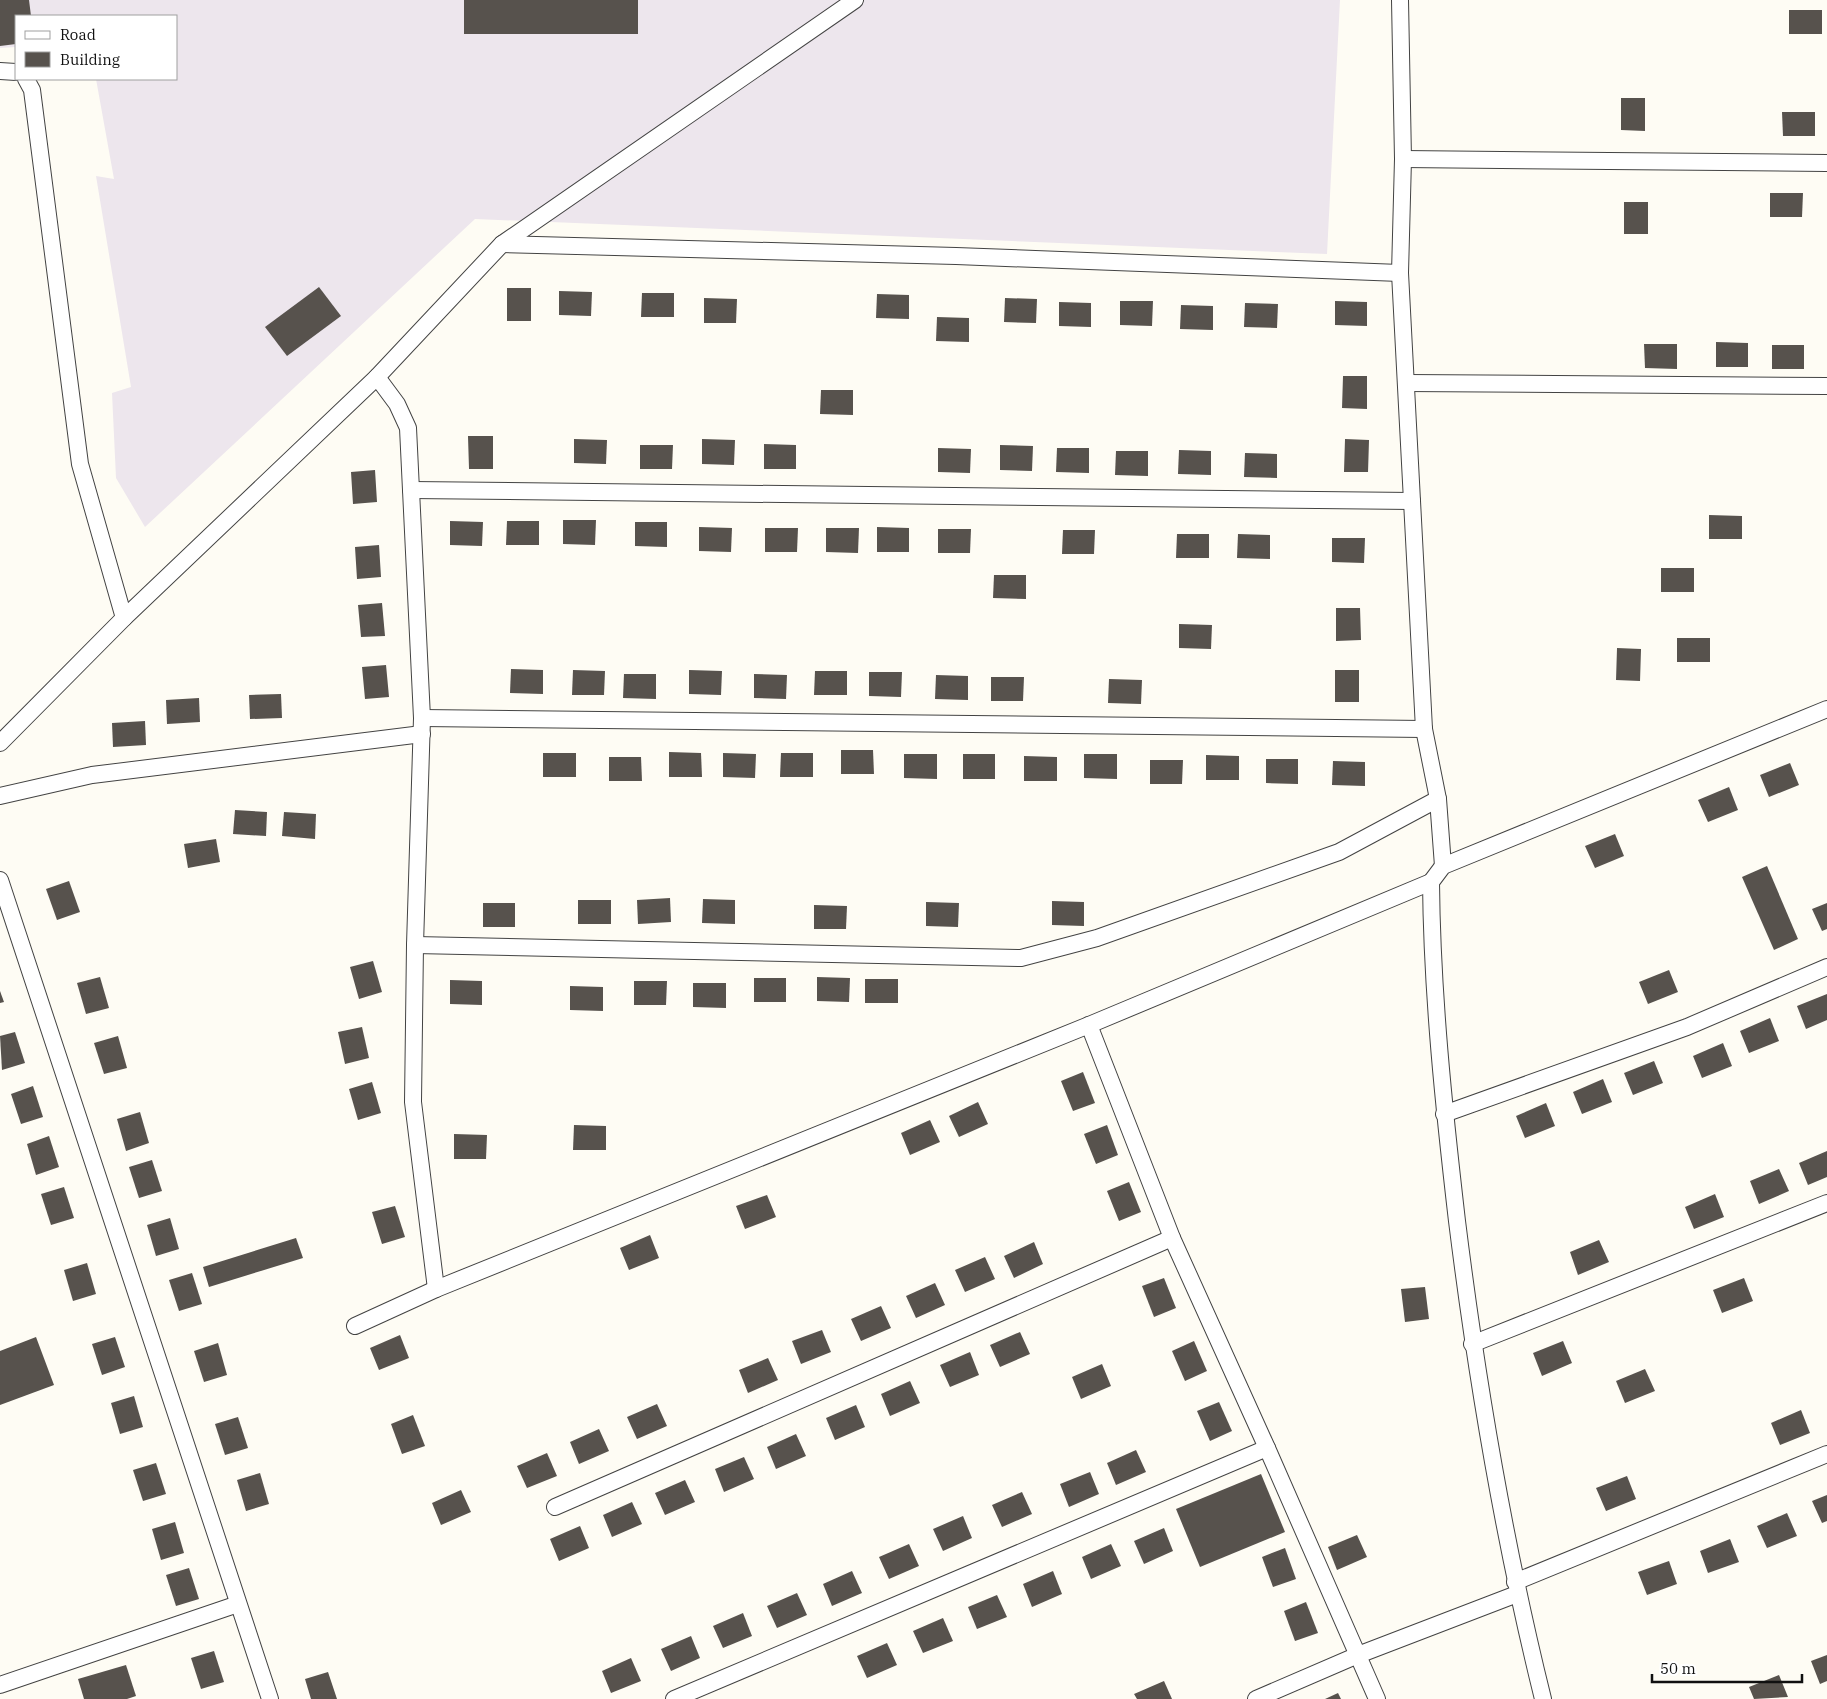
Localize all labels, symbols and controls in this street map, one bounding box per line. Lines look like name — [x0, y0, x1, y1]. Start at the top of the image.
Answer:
legend — [15, 15, 178, 80]
text: Road — [60, 25, 96, 44]
text: Building — [60, 50, 120, 69]
scale bar — [1652, 1652, 1802, 1684]
text: 50 m — [1660, 1659, 1696, 1678]

